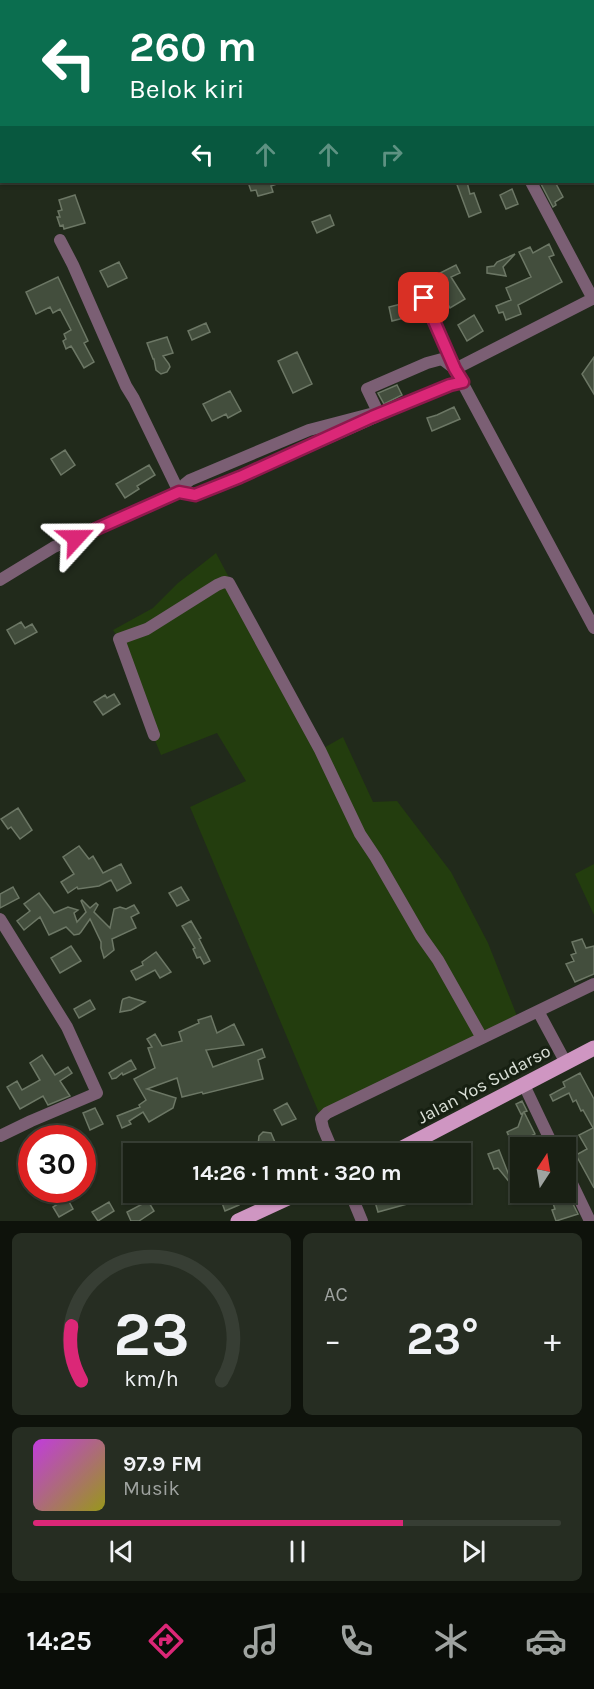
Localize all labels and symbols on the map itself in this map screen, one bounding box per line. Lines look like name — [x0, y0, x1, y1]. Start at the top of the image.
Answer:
pin — [398, 272, 449, 323]
position arrow — [44, 506, 108, 570]
street label: Jalan Yos Sudarso — [414, 1040, 554, 1128]
speed limit sign: 30 — [18, 1125, 96, 1203]
north arrow — [510, 1137, 576, 1203]

